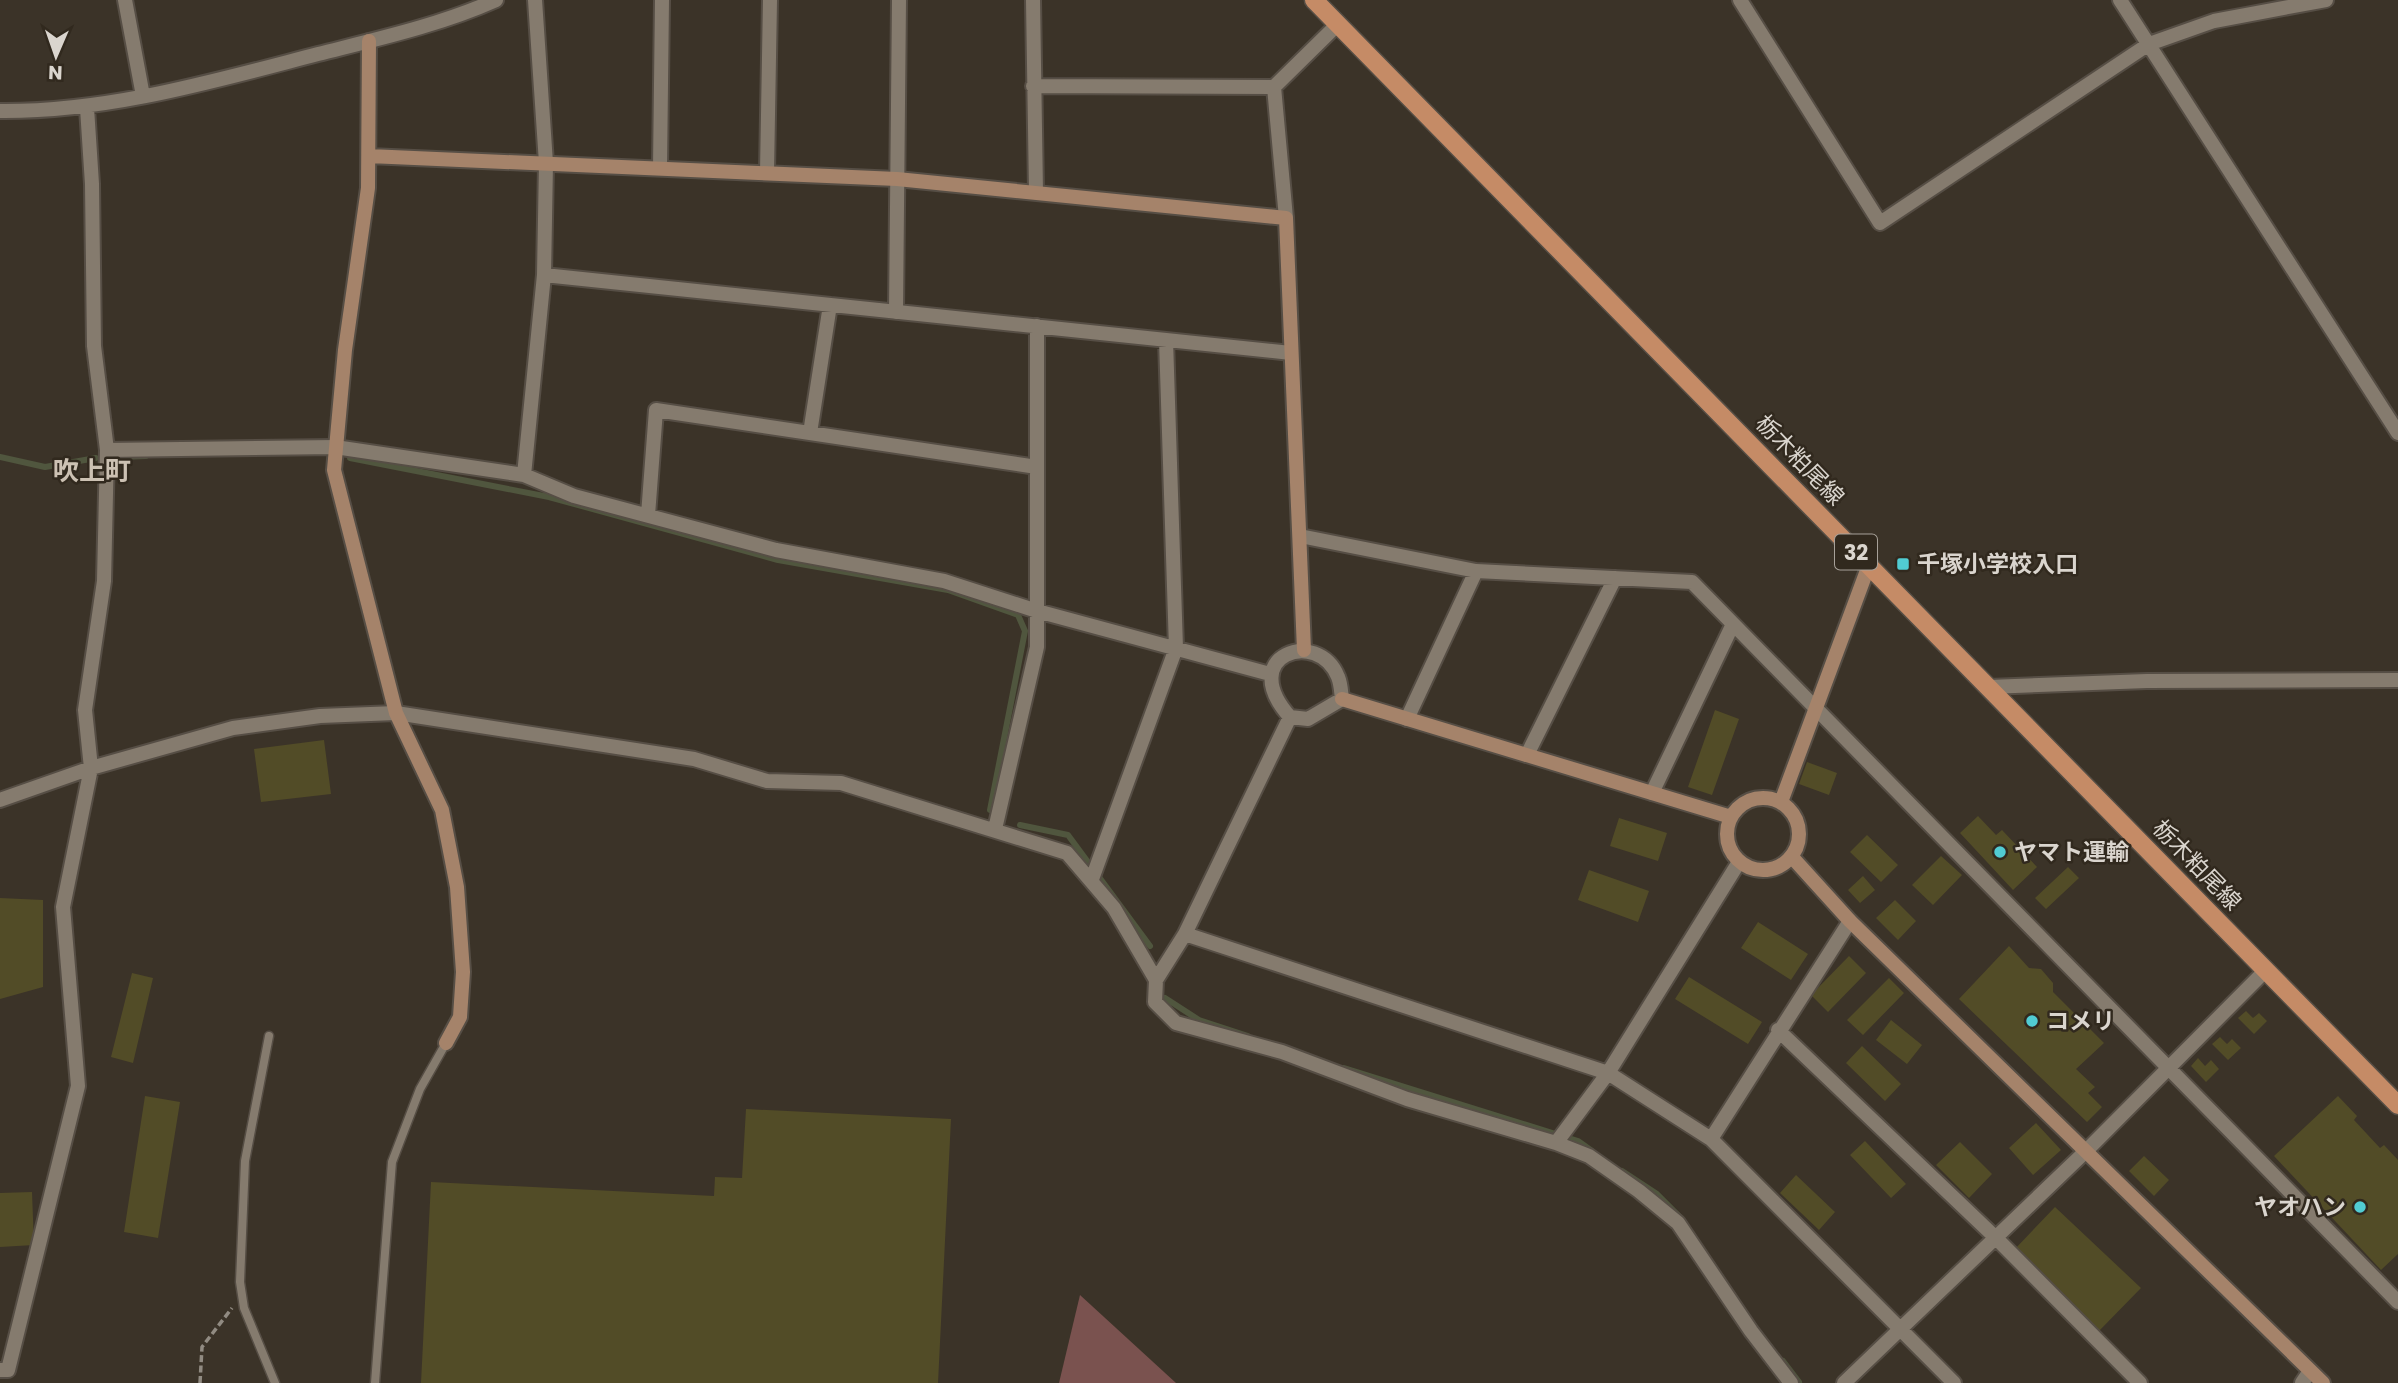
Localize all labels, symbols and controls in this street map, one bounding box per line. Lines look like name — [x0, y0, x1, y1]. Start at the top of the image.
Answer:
north arrow — [21, 21, 91, 91]
text: N — [48, 59, 63, 86]
street label: 栃木粕尾線 — [1749, 408, 1851, 512]
district label: 吹上町 — [53, 453, 131, 489]
road number: 32 — [1835, 534, 1877, 570]
place label: 千塚小学校入口 — [1917, 548, 2078, 580]
marker: 千塚小学校入口 — [1895, 556, 1911, 572]
street label: 栃木粕尾線 — [2146, 813, 2248, 917]
place label: ヤマト運輸 — [2014, 836, 2129, 868]
marker: ヤマト運輸 — [1992, 844, 2008, 860]
place label: コメリ — [2046, 1005, 2115, 1037]
marker: コメリ — [2024, 1013, 2040, 1029]
place label: ヤオハン — [2254, 1191, 2346, 1223]
marker: ヤオハン — [2352, 1199, 2368, 1215]

